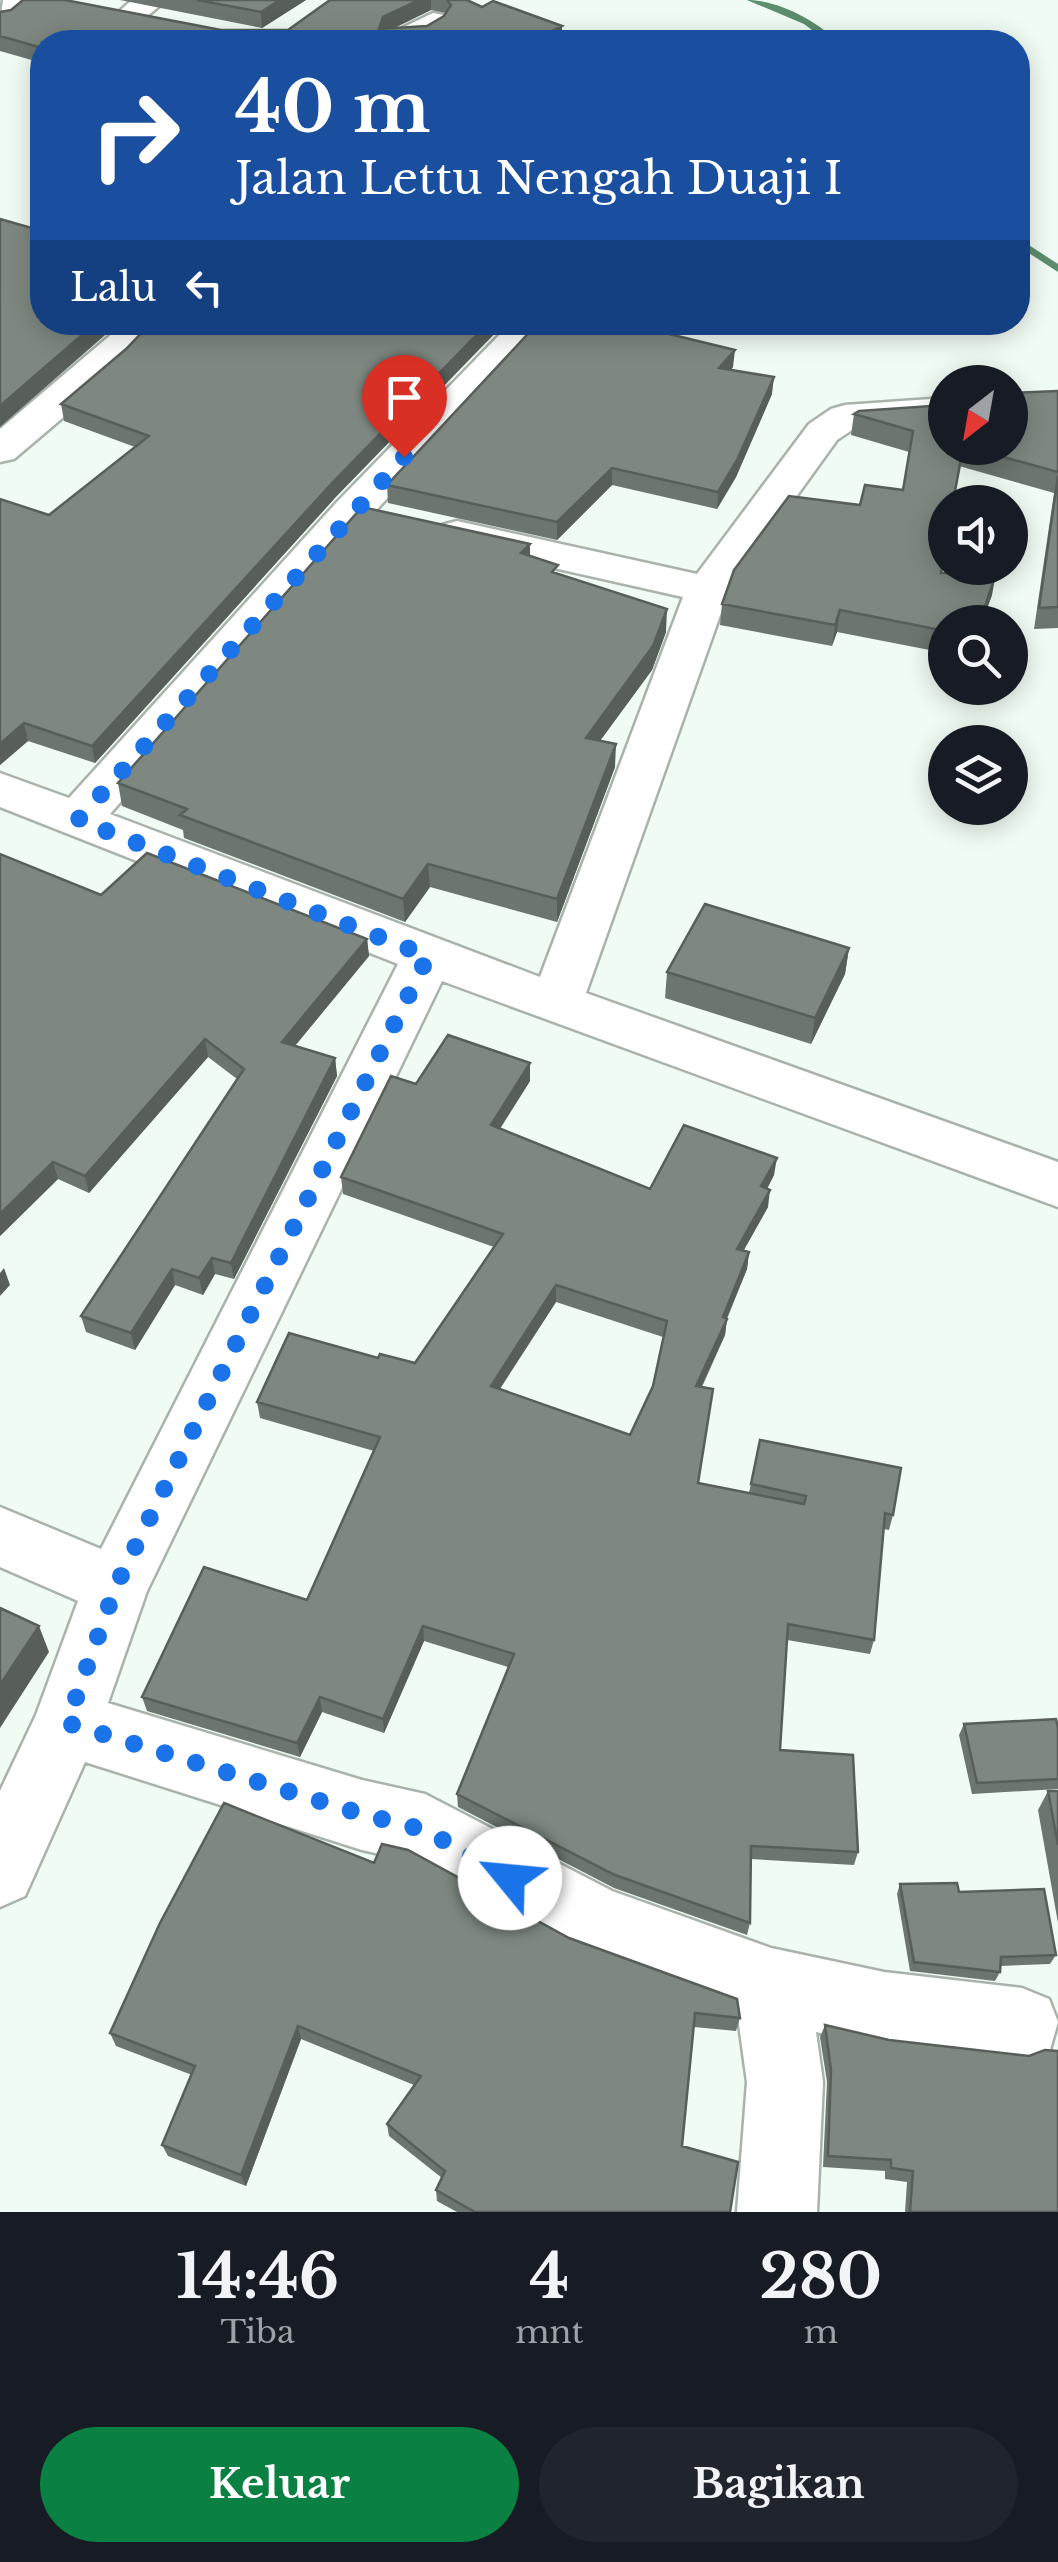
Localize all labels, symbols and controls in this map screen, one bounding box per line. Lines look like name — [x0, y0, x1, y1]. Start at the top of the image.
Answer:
text: 40 m — [235, 64, 430, 151]
icon: right — [70, 70, 200, 200]
text: Jalan Lettu Nengah Duaji I — [235, 150, 843, 206]
icon: left — [177, 260, 232, 315]
text: Lalu — [70, 264, 157, 311]
pin — [362, 355, 447, 458]
north arrow — [928, 365, 1028, 465]
map controls — [928, 365, 1028, 825]
icon: arrive — [377, 370, 432, 425]
button: sound — [928, 485, 1028, 585]
button: search — [928, 605, 1028, 705]
button: layers — [928, 725, 1028, 825]
position arrow — [458, 1826, 562, 1930]
text: 14:46 — [176, 2240, 339, 2314]
text: 4 — [529, 2240, 569, 2314]
text: 280 — [760, 2240, 882, 2314]
text: Tiba — [220, 2312, 295, 2352]
text: mnt — [515, 2312, 584, 2352]
text: m — [804, 2312, 838, 2352]
button: Keluar — [40, 2427, 519, 2542]
button: Bagikan — [539, 2427, 1018, 2542]

